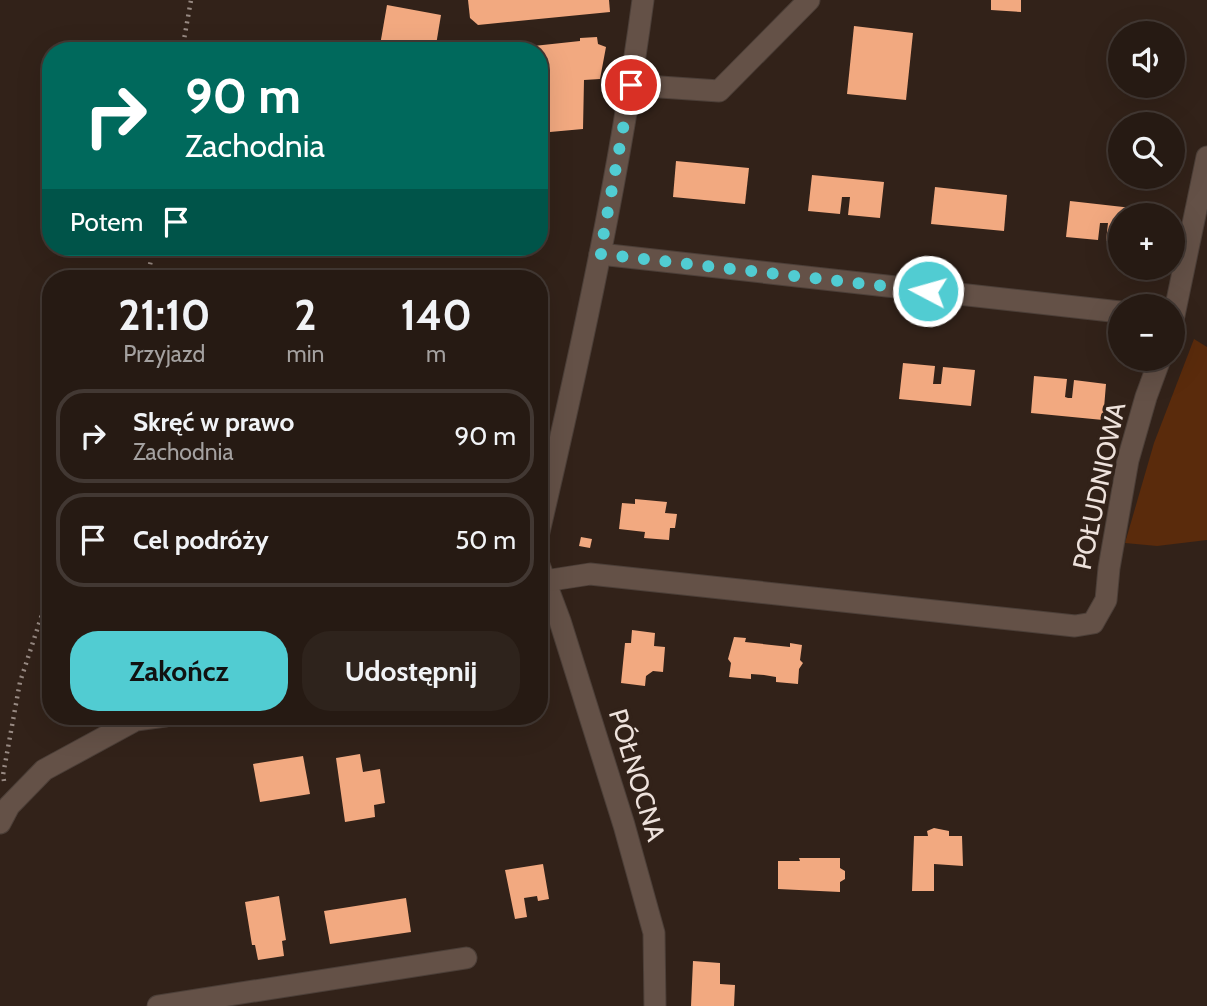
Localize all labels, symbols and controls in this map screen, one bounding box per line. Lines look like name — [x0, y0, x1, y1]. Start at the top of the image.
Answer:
map controls — [1108, 21, 1185, 371]
button: sound — [1108, 21, 1185, 98]
pin — [601, 55, 661, 115]
text: 90 m — [185, 66, 301, 125]
icon: arrive — [612, 66, 650, 104]
icon: right — [70, 70, 161, 161]
button: search — [1108, 112, 1185, 189]
text: Zachodnia — [185, 126, 325, 165]
icon: arrive — [157, 203, 195, 241]
button: + — [1108, 203, 1185, 280]
text: Potem — [70, 206, 143, 238]
position arrow — [891, 254, 965, 328]
text: 21:10 — [118, 289, 210, 341]
text: 2 — [294, 289, 317, 341]
text: 140 — [401, 289, 472, 341]
button: − — [1108, 294, 1185, 371]
text: Przyjazd — [123, 340, 205, 368]
text: min — [287, 340, 324, 368]
text: m — [426, 340, 446, 368]
street label: POŁUDNIOWA — [1066, 400, 1132, 572]
text: Skręć w prawo — [133, 406, 294, 438]
icon: right — [74, 417, 112, 455]
text: 90 m — [454, 420, 516, 452]
text: Zachodnia — [133, 438, 234, 466]
icon: arrive — [74, 521, 112, 559]
text: Cel podróży — [133, 524, 269, 556]
text: 50 m — [455, 524, 516, 556]
button: Zakończ — [70, 631, 288, 711]
button: Udostępnij — [302, 631, 520, 711]
street label: PÓŁNOCNA — [602, 705, 672, 845]

